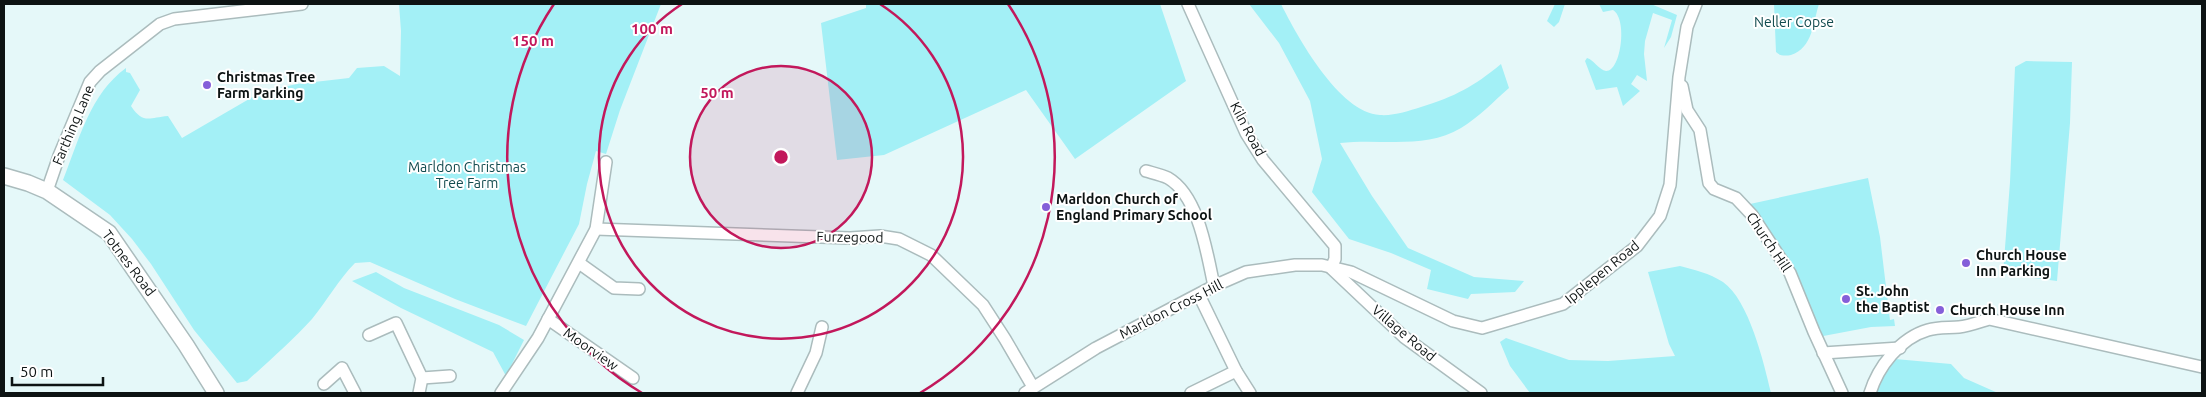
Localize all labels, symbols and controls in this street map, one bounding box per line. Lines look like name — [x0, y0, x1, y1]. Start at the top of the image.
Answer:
park label: Neller Copse — [1754, 14, 1834, 30]
text: 100 m — [631, 20, 673, 37]
text: 150 m — [512, 32, 554, 49]
place label: Christmas Tree Farm Parking — [217, 69, 315, 101]
marker: Christmas Tree Farm Parking — [201, 79, 213, 91]
street label: Farthing Lane — [49, 83, 97, 167]
text: 50 m — [700, 84, 734, 101]
street label: Kiln Road — [1227, 99, 1269, 159]
centre of rings — [772, 148, 790, 166]
park label: Marldon Christmas Tree Farm — [408, 159, 526, 191]
place label: Marldon Church of England Primary School — [1056, 191, 1212, 223]
marker: Marldon Church of England Primary School — [1040, 201, 1052, 213]
street label: Church Hill — [1743, 209, 1795, 275]
street label: Totnes Road — [99, 227, 159, 299]
street label: Furzegood — [816, 228, 884, 246]
street label: Ipplepen Road — [1562, 237, 1642, 307]
place label: Church House Inn Parking — [1976, 247, 2067, 279]
marker: Church House Inn Parking — [1960, 257, 1972, 269]
street label: Marldon Cross Hill — [1117, 276, 1226, 342]
place label: St. John the Baptist — [1856, 283, 1929, 315]
marker: St. John the Baptist — [1840, 293, 1852, 305]
street label: Village Road — [1369, 302, 1439, 364]
place label: Church House Inn — [1950, 302, 2065, 318]
marker: Church House Inn — [1934, 304, 1946, 316]
street label: Moorview — [561, 324, 621, 374]
scale bar — [12, 354, 104, 386]
text: 50 m — [20, 363, 53, 380]

